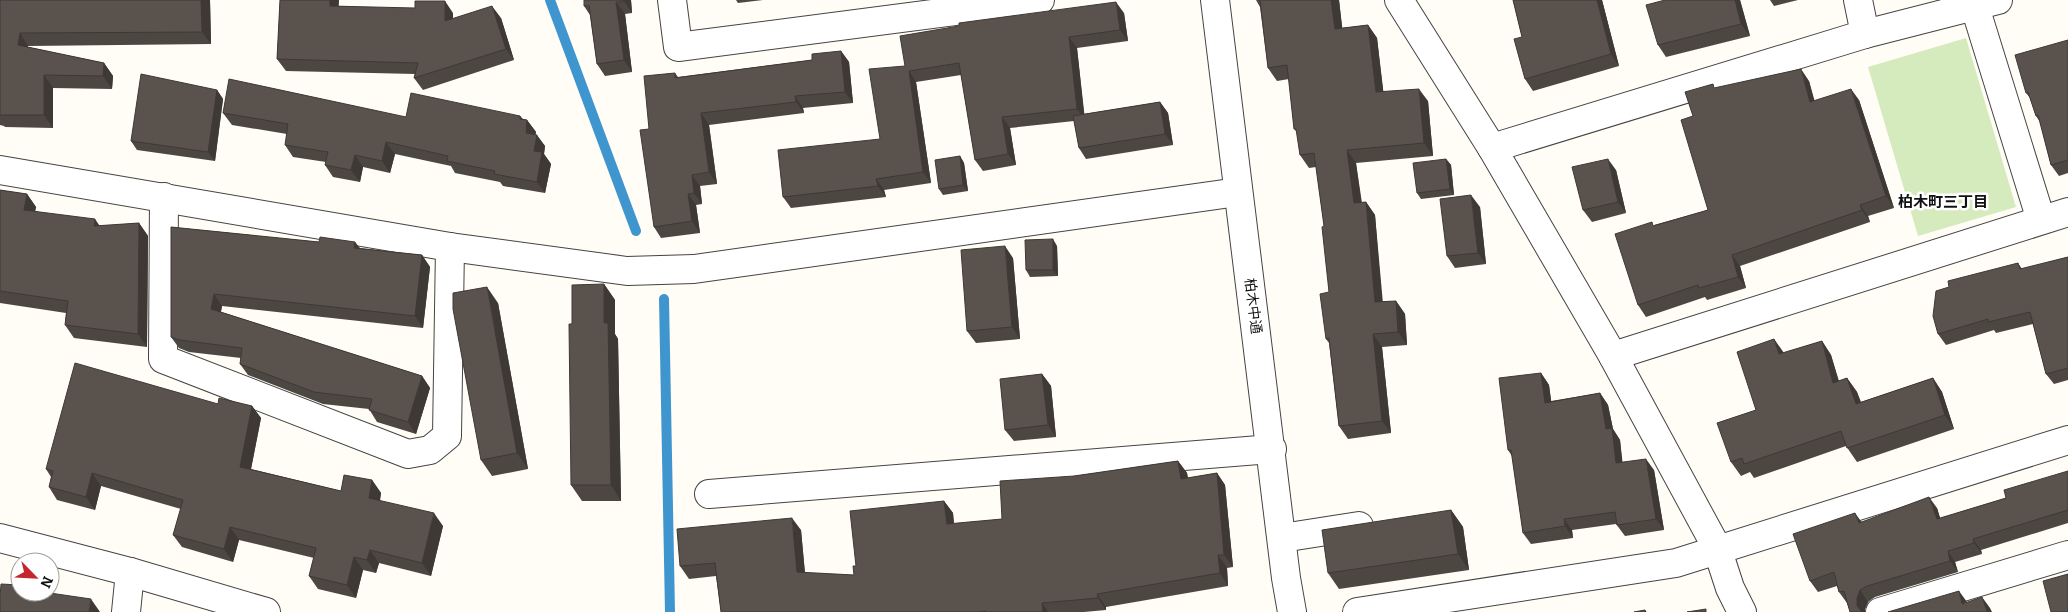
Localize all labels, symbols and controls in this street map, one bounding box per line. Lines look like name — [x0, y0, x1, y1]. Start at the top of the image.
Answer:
district label: 柏木町三丁目 — [1898, 193, 1988, 211]
street label: 柏木中通 — [1241, 277, 1265, 335]
north arrow — [10, 552, 60, 602]
text: N — [36, 574, 56, 591]

